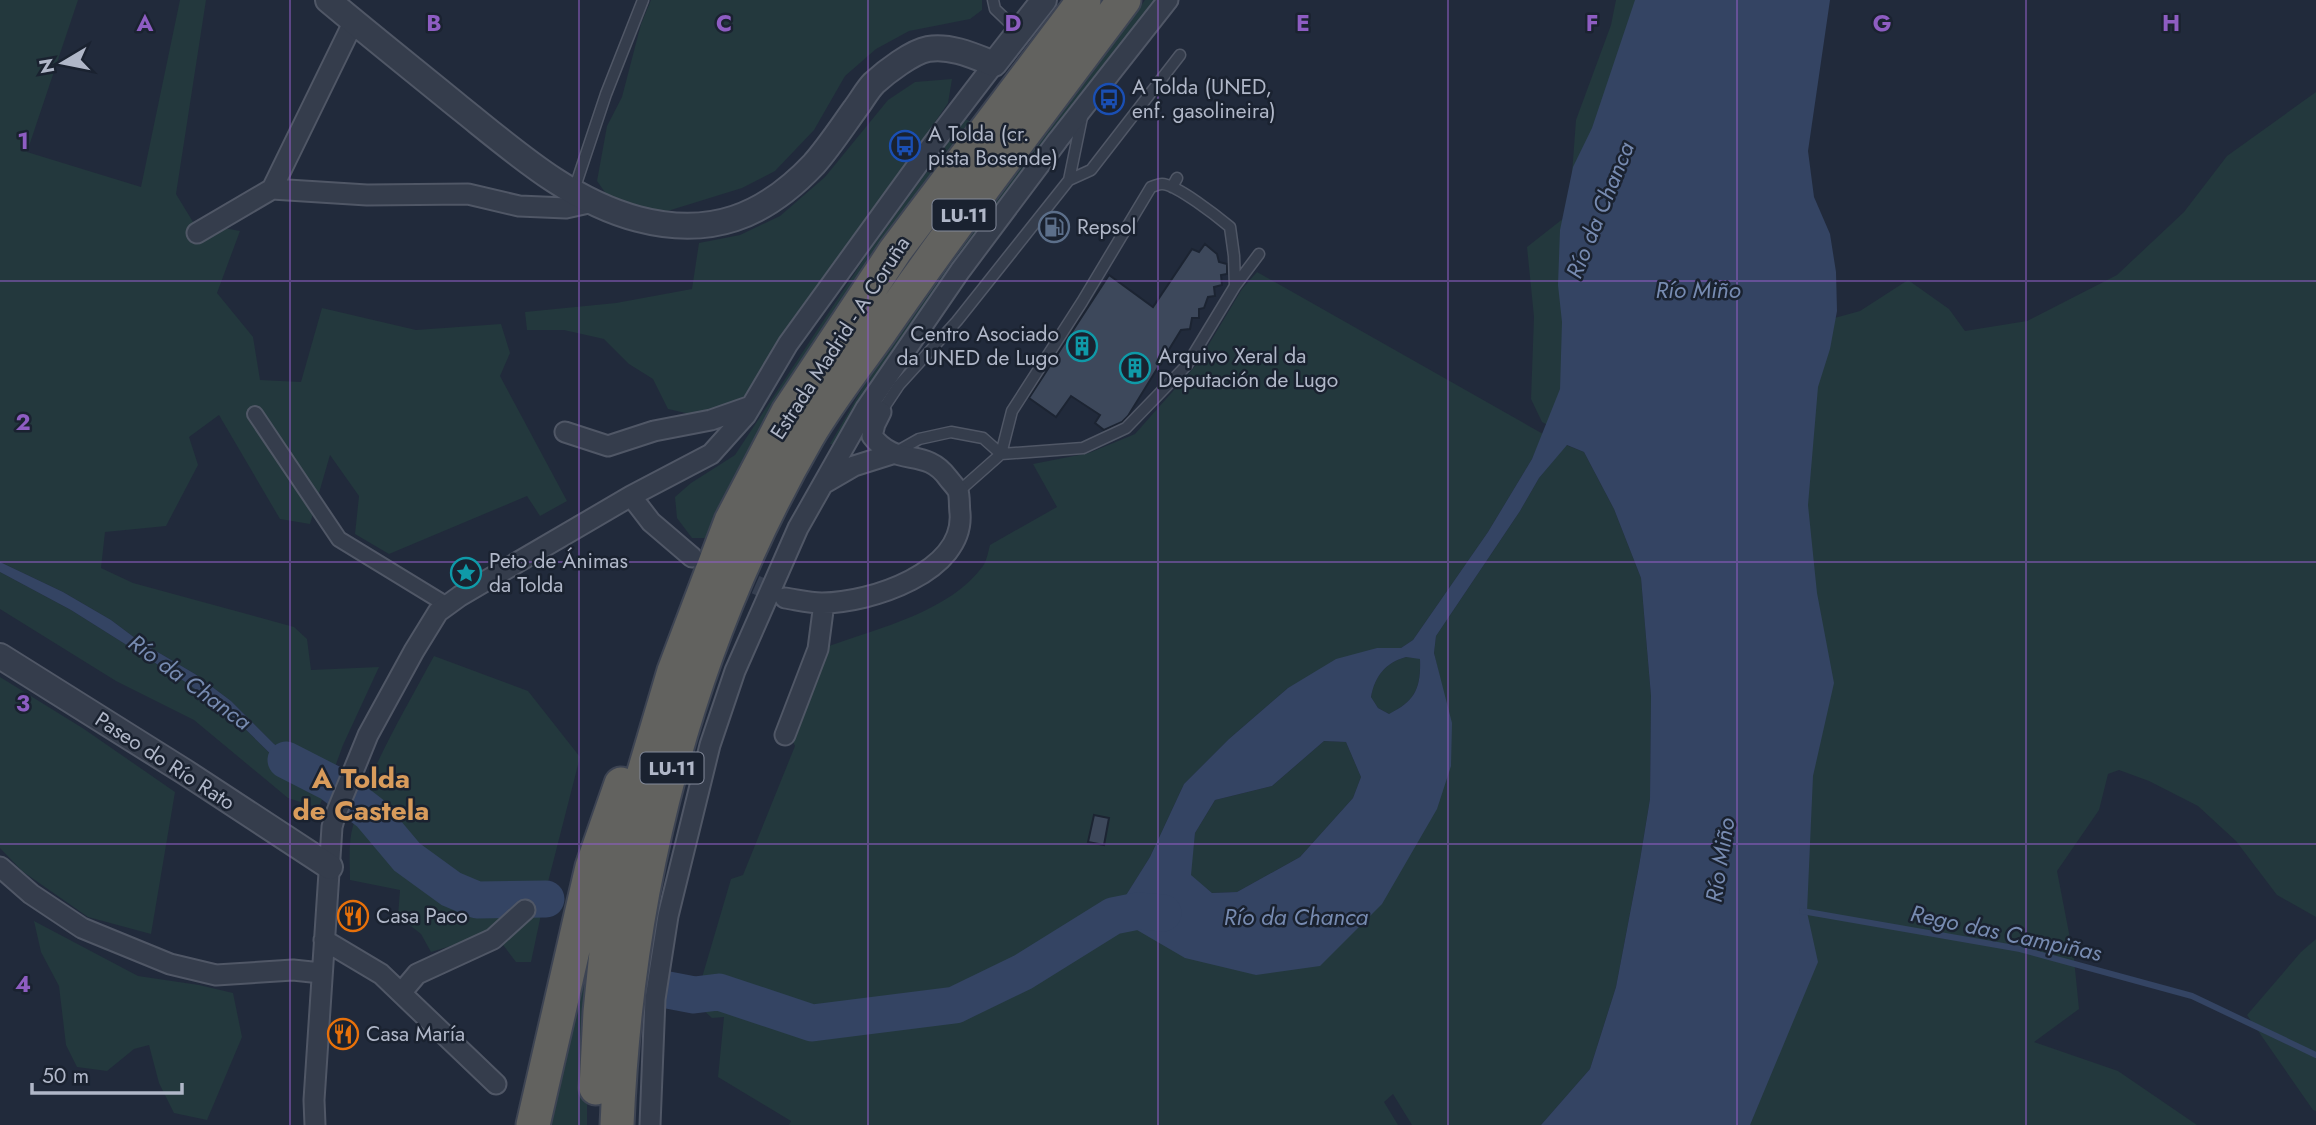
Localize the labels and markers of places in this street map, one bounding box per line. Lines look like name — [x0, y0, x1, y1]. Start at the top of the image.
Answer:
place label: A Tolda (UNED, enf. gasolineira) — [1132, 72, 1276, 126]
bus stop icon: A Tolda (UNED, enf. gasolineira) — [1092, 82, 1126, 116]
place label: A Tolda (cr. pista Bosende) — [928, 119, 1058, 173]
bus stop icon: A Tolda (cr. pista Bosende) — [888, 129, 922, 163]
fuel station icon: Repsol — [1037, 210, 1071, 244]
place label: Repsol — [1077, 212, 1136, 242]
place label: Centro Asociado da UNED de Lugo — [897, 319, 1059, 373]
building icon: Centro Asociado da UNED de Lugo — [1065, 329, 1099, 363]
place label: Arquivo Xeral da Deputación de Lugo — [1158, 341, 1338, 395]
building icon: Arquivo Xeral da Deputación de Lugo — [1118, 351, 1152, 385]
place label: Peto de Ánimas da Tolda — [489, 546, 628, 600]
place icon: Peto de Ánimas da Tolda — [449, 556, 483, 590]
restaurant icon: Casa Paco — [336, 899, 370, 933]
place label: Casa Paco — [376, 901, 468, 931]
restaurant icon: Casa María — [326, 1017, 360, 1051]
place label: Casa María — [366, 1019, 465, 1049]

